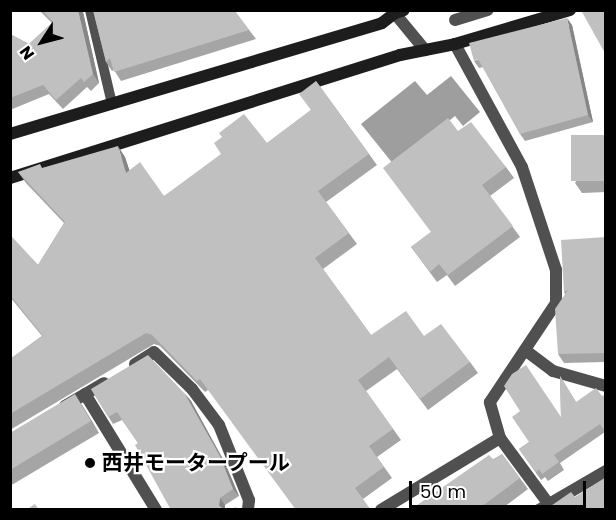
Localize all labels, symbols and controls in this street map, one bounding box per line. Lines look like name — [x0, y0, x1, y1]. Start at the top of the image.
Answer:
north arrow — [12, 12, 72, 72]
text: N — [14, 41, 40, 65]
place label: 西井モータープール — [102, 450, 291, 476]
marker: 西井モータープール — [83, 456, 97, 470]
scale bar — [412, 469, 589, 507]
text: 50 m — [420, 479, 466, 504]

